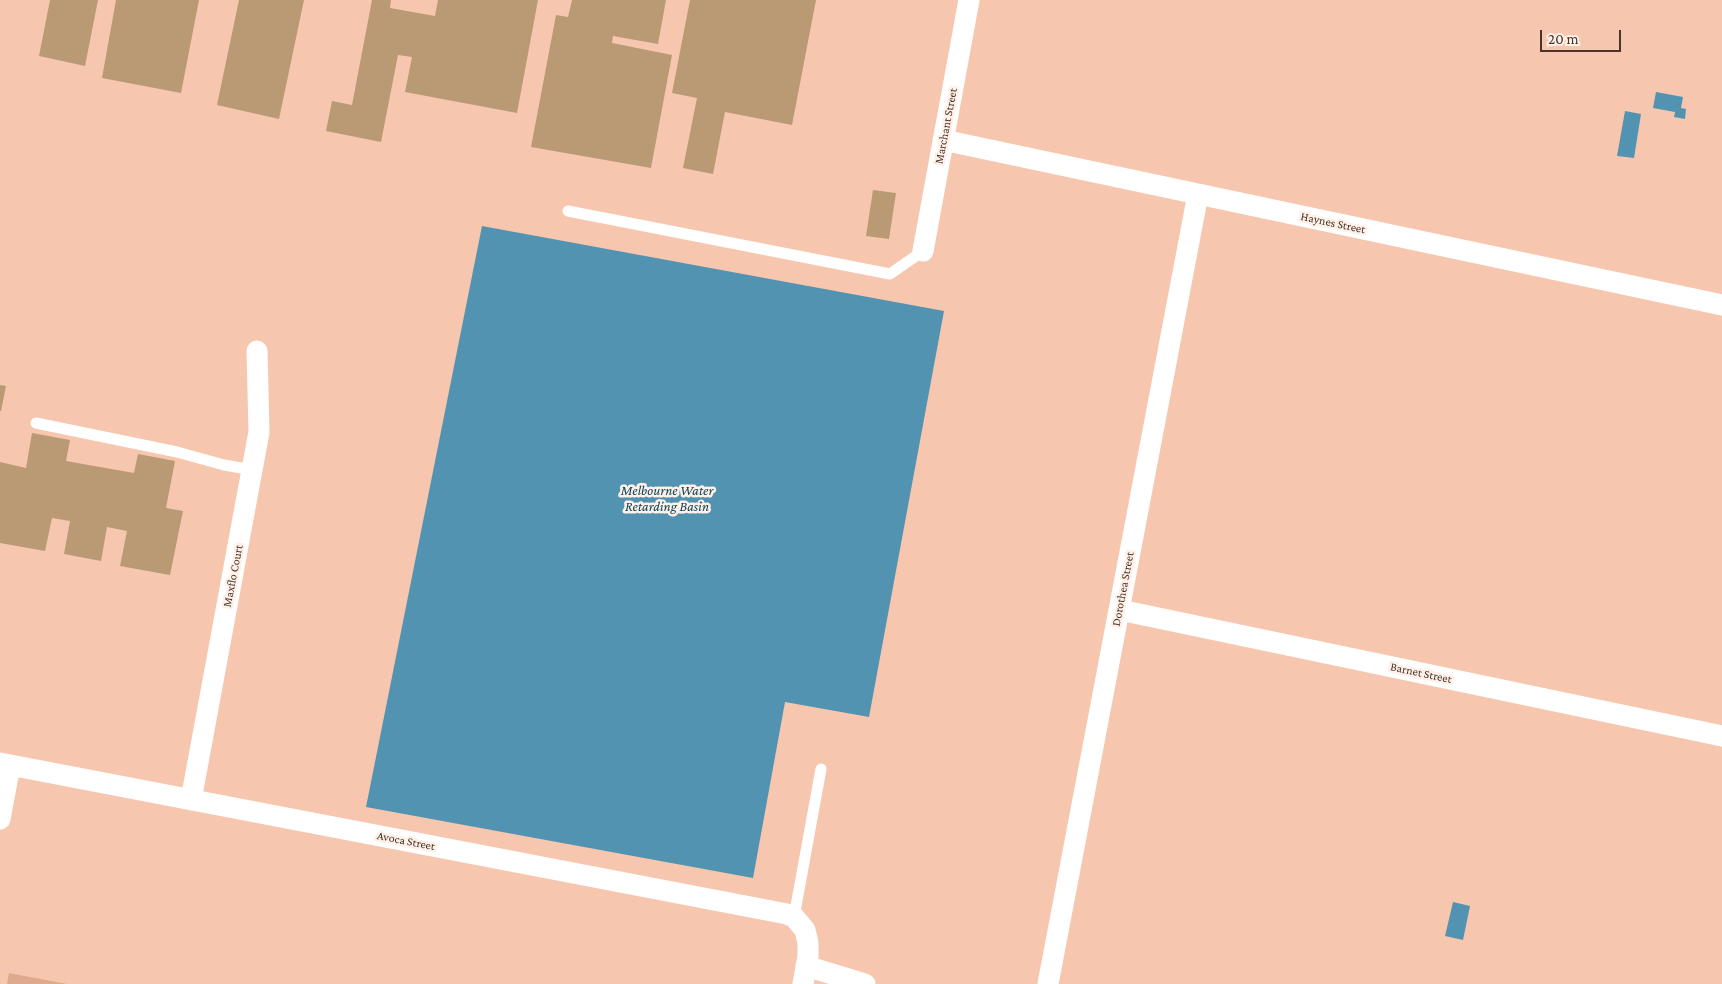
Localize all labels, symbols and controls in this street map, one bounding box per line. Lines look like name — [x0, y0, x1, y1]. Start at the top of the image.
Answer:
scale bar — [1542, 20, 1623, 52]
text: 20 m — [1548, 31, 1579, 47]
street label: Marchant Street — [932, 87, 960, 165]
street label: Haynes Street — [1299, 209, 1367, 237]
water label: Melbourne Water Retarding Basin — [621, 483, 713, 516]
street label: Maxflo Court — [220, 543, 246, 609]
street label: Dorothea Street — [1109, 551, 1137, 627]
street label: Barnet Street — [1389, 659, 1453, 687]
street label: Avoca Street — [376, 828, 436, 854]

